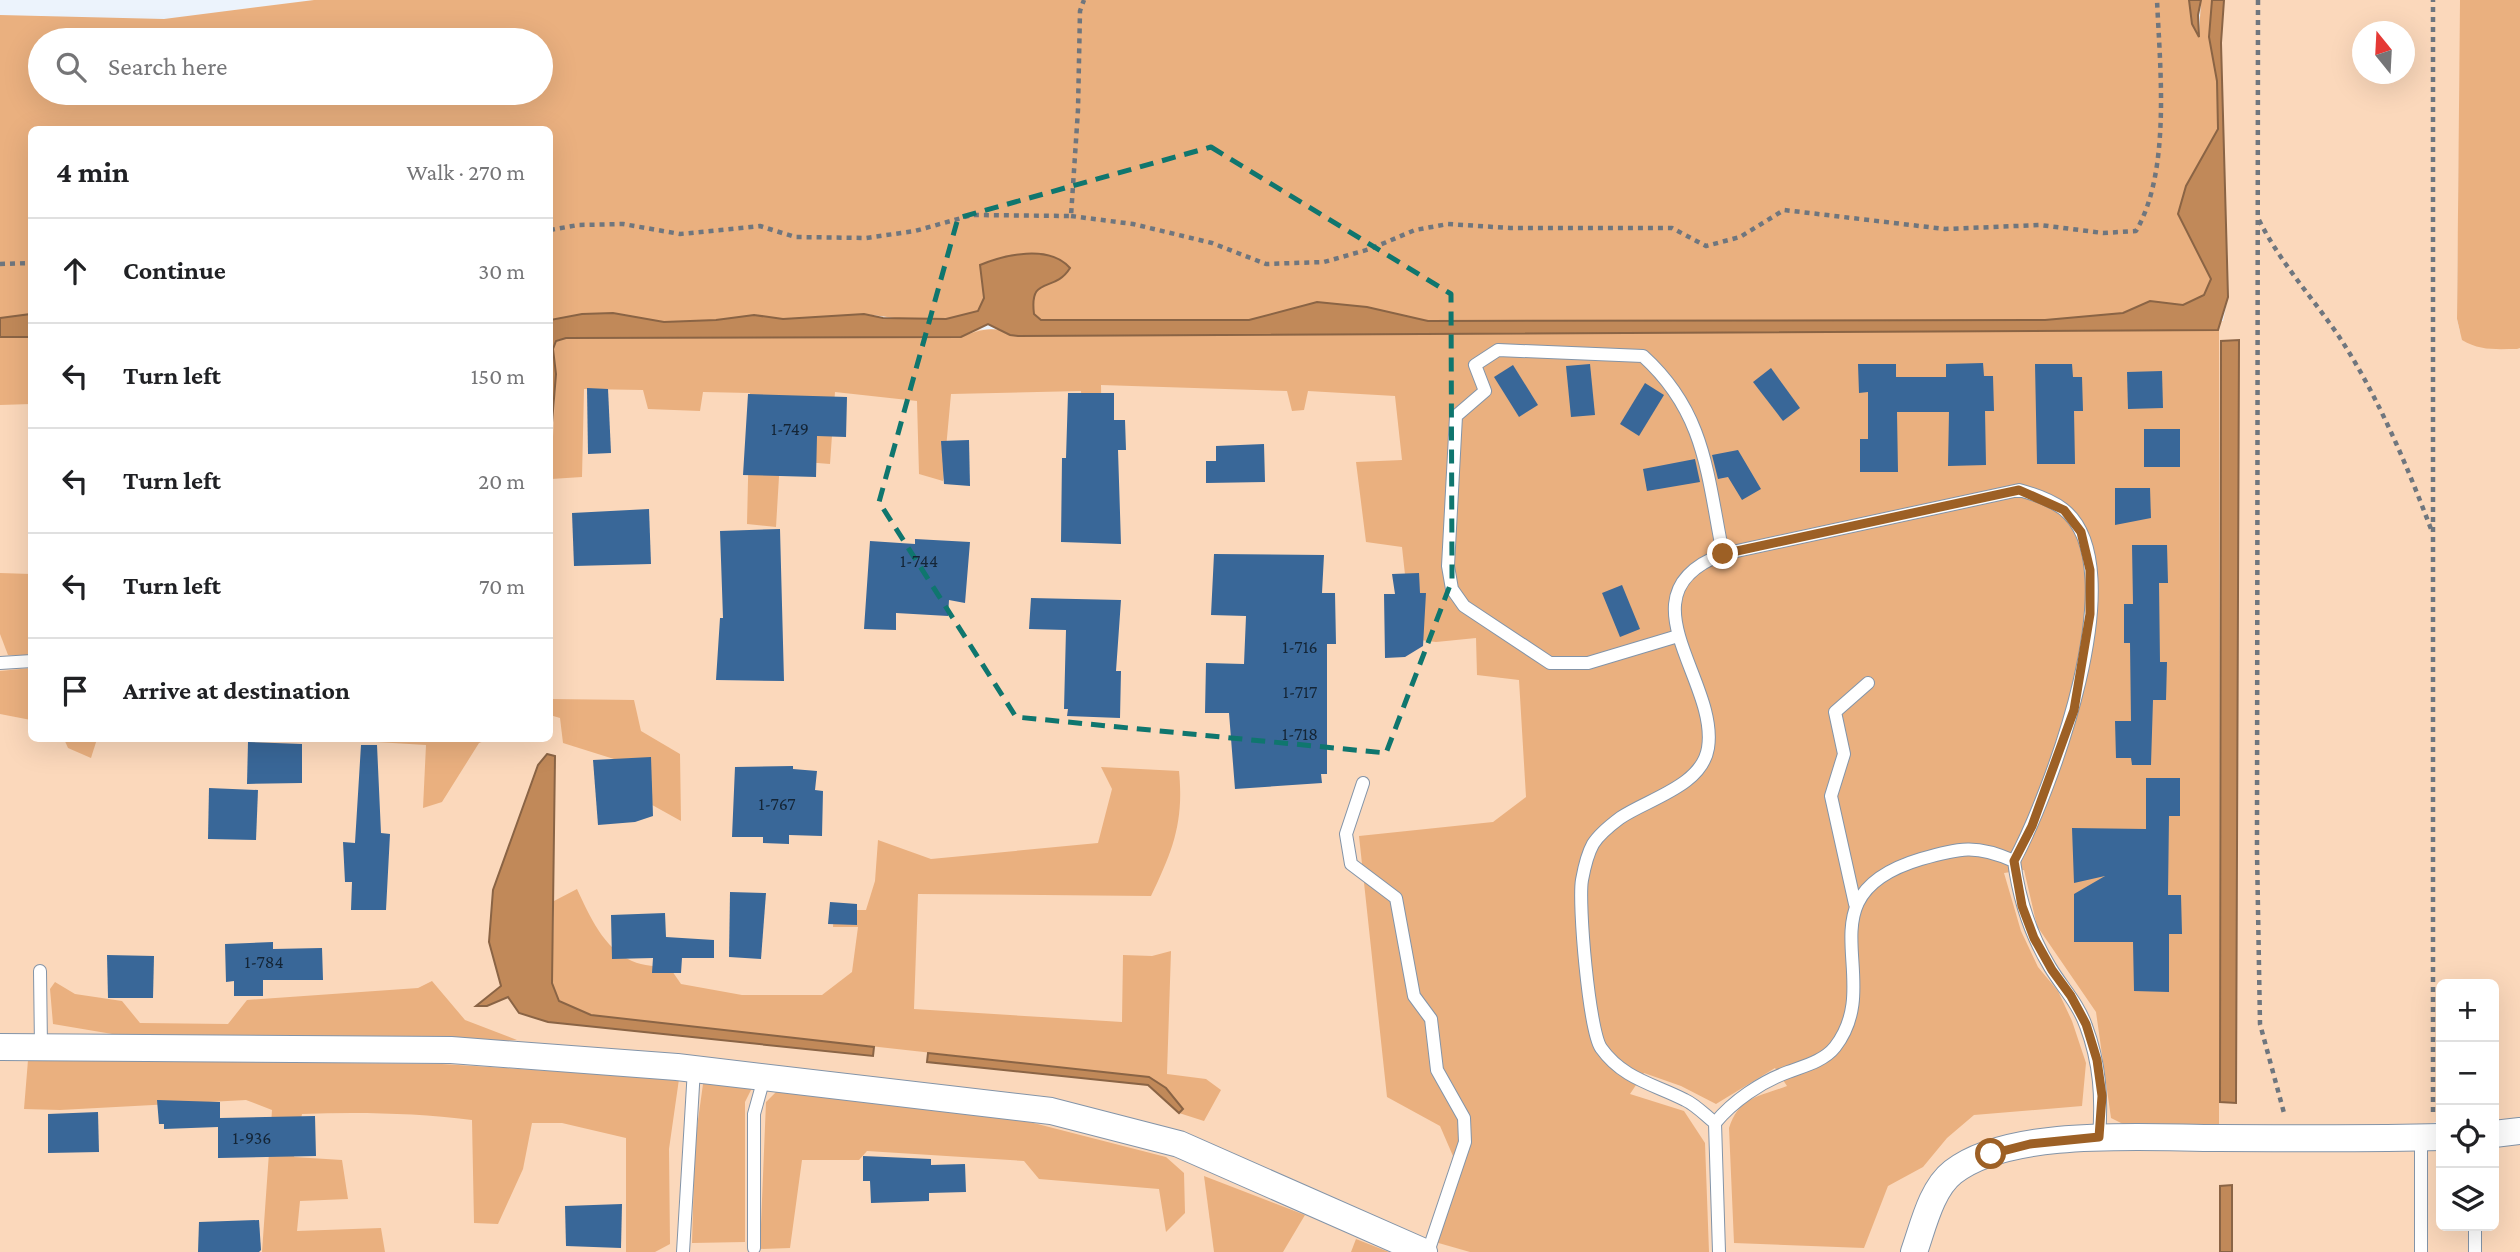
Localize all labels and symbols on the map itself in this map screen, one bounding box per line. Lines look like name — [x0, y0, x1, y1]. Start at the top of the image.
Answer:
north arrow — [2352, 21, 2415, 84]
house number: 1-749 — [771, 419, 809, 439]
route end — [1707, 538, 1738, 569]
house number: 1-744 — [900, 551, 938, 571]
house number: 1-716 — [1282, 637, 1318, 657]
house number: 1-717 — [1283, 682, 1317, 702]
house number: 1-718 — [1282, 724, 1318, 744]
house number: 1-767 — [759, 794, 795, 814]
house number: 1-784 — [244, 952, 284, 972]
house number: 1-936 — [233, 1128, 271, 1148]
route start — [1975, 1138, 2006, 1169]

